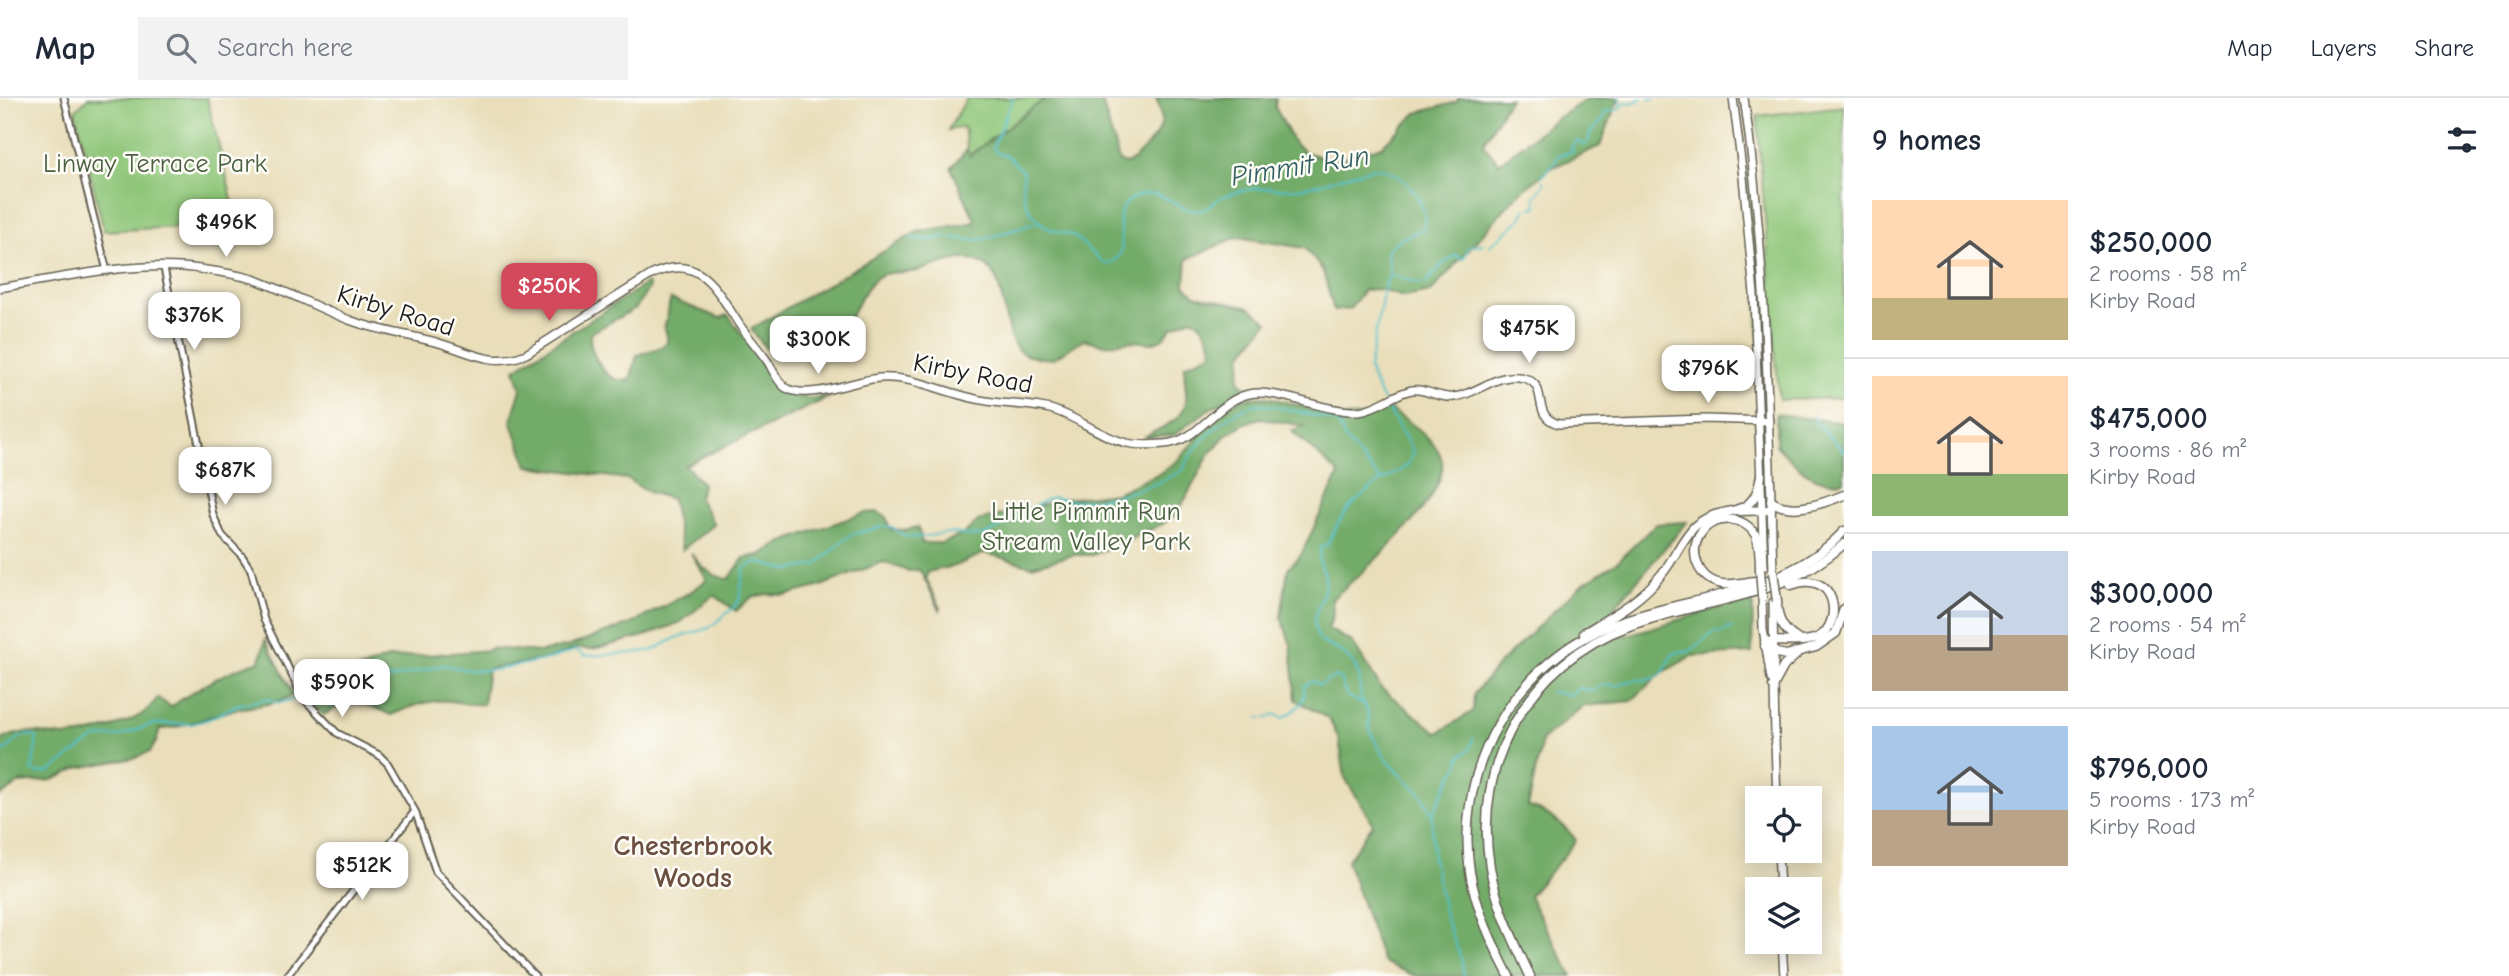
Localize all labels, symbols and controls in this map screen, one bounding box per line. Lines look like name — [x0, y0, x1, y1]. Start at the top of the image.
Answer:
search box — [138, 17, 628, 80]
text: Map — [35, 29, 96, 67]
icon: search — [162, 29, 200, 67]
text: Search here — [218, 33, 353, 63]
text: Map — [2227, 34, 2273, 62]
text: Layers — [2311, 34, 2376, 62]
text: Share — [2414, 34, 2474, 62]
icon: filters — [2443, 121, 2481, 159]
text: 9 homes — [1872, 123, 1981, 158]
water label: Pimmit Run — [1229, 139, 1372, 193]
park label: Linway Terrace Park — [43, 149, 268, 179]
pin: $496K — [177, 200, 275, 259]
text: $496K — [195, 208, 257, 235]
text: $250,000 — [2089, 225, 2212, 260]
icon: home — [1928, 228, 2012, 312]
text: 2 rooms · 58 m² — [2089, 260, 2247, 287]
pin: $250K — [500, 264, 598, 323]
text: $250K — [517, 272, 581, 299]
street label: Kirby Road — [333, 279, 458, 343]
text: Kirby Road — [2089, 287, 2196, 314]
pin: $376K — [145, 292, 243, 352]
text: $376K — [164, 301, 224, 328]
pin: $475K — [1480, 306, 1578, 365]
text: $475K — [1499, 314, 1559, 341]
pin: $300K — [769, 316, 867, 376]
text: $300K — [786, 325, 850, 352]
pin: $796K — [1659, 345, 1757, 405]
street label: Kirby Road — [911, 348, 1035, 400]
text: $796K — [1678, 354, 1738, 381]
text: $475,000 — [2089, 401, 2208, 436]
icon: home — [1928, 404, 2012, 488]
text: 3 rooms · 86 m² — [2089, 436, 2246, 463]
pin: $687K — [176, 448, 274, 507]
text: $687K — [195, 456, 255, 483]
text: Kirby Road — [2089, 463, 2196, 490]
park label: Little Pimmit Run Stream Valley Park — [982, 497, 1191, 557]
text: $300,000 — [2089, 576, 2213, 611]
icon: home — [1928, 579, 2012, 663]
text: 2 rooms · 54 m² — [2089, 611, 2246, 638]
text: Kirby Road — [2089, 638, 2196, 665]
pin: $590K — [293, 660, 391, 719]
text: $590K — [310, 668, 374, 695]
text: $796,000 — [2089, 751, 2209, 786]
icon: home — [1928, 754, 2012, 838]
map controls — [1745, 786, 1822, 954]
button: locate — [1745, 786, 1822, 863]
text: 5 rooms · 173 m² — [2089, 786, 2254, 813]
text: Kirby Road — [2089, 813, 2196, 840]
district label: Chesterbrook Woods — [614, 830, 773, 894]
pin: $512K — [313, 842, 411, 902]
text: $512K — [332, 851, 392, 878]
button: layers — [1745, 877, 1822, 954]

